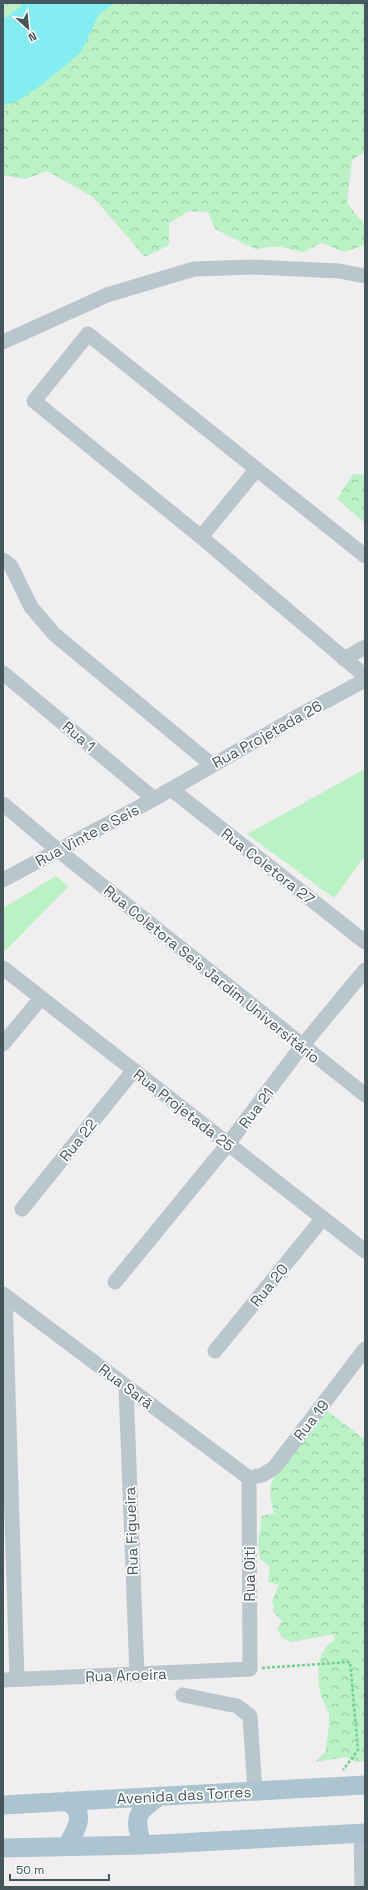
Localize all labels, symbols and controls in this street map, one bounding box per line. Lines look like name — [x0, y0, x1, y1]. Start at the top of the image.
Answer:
north arrow — [8, 8, 48, 48]
text: N — [26, 29, 39, 45]
street label: Rua Projetada 26 — [209, 696, 325, 772]
street label: Rua 1 — [59, 717, 99, 755]
street label: Rua Vinte e Seis — [32, 800, 142, 870]
street label: Rua Coletora 27 — [217, 824, 319, 908]
street label: Rua Coletora Seis Jardim Universitário — [100, 881, 324, 1067]
street label: Rua Projetada 25 — [130, 1065, 238, 1155]
street label: Rua 21 — [234, 1084, 278, 1132]
street label: Rua 22 — [55, 1115, 101, 1165]
street label: Rua 20 — [246, 1260, 292, 1310]
street label: Rua Sarã — [95, 1359, 157, 1413]
street label: Rua 19 — [289, 1396, 333, 1444]
street label: Rua Figueira — [120, 1486, 142, 1575]
street label: Rua Oiti — [240, 1546, 259, 1602]
street label: Rua Aroeira — [85, 1664, 167, 1686]
street label: Avenida das Torres — [116, 1782, 252, 1808]
scale bar — [10, 1856, 109, 1882]
text: 50 m — [16, 1862, 44, 1878]

